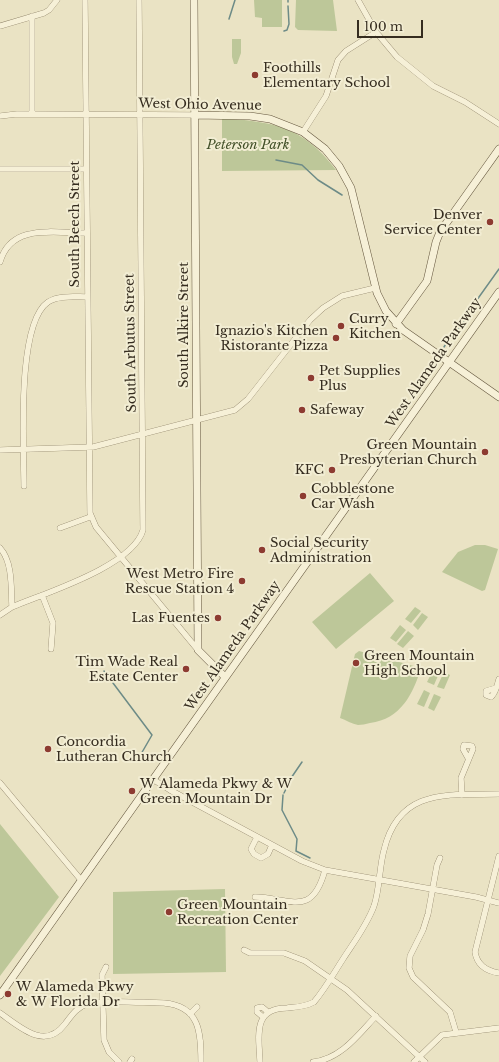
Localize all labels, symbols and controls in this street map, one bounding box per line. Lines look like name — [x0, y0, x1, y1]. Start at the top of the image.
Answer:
scale bar — [359, 12, 425, 38]
text: 100 m — [364, 19, 403, 34]
place label: Foothills Elementary School — [263, 60, 390, 91]
marker: Foothills Elementary School — [250, 70, 260, 80]
street label: West Ohio Avenue — [138, 96, 262, 114]
park label: Peterson Park — [207, 137, 289, 153]
street label: South Beech Street — [67, 161, 83, 287]
place label: Denver Service Center — [384, 207, 482, 238]
marker: Denver Service Center — [485, 217, 495, 227]
street label: South Alkire Street — [176, 262, 192, 388]
street label: South Arbutus Street — [122, 273, 140, 413]
street label: West Alameda Parkway — [383, 295, 485, 431]
place label: Curry Kitchen — [349, 311, 401, 342]
marker: Curry Kitchen — [336, 321, 346, 331]
place label: Ignazio's Kitchen Ristorante Pizza — [215, 323, 328, 354]
marker: Ignazio's Kitchen Ristorante Pizza — [331, 333, 341, 343]
place label: Pet Supplies Plus — [319, 363, 400, 394]
marker: Pet Supplies Plus — [306, 373, 316, 383]
place label: Safeway — [310, 402, 364, 418]
marker: Safeway — [297, 405, 307, 415]
place label: Green Mountain Presbyterian Church — [339, 437, 477, 468]
marker: Green Mountain Presbyterian Church — [480, 447, 490, 457]
place label: KFC — [295, 462, 324, 478]
marker: KFC — [327, 465, 337, 475]
place label: Cobblestone Car Wash — [311, 481, 394, 512]
marker: Cobblestone Car Wash — [298, 491, 308, 501]
place label: Social Security Administration — [270, 535, 371, 566]
marker: Social Security Administration — [257, 545, 267, 555]
place label: West Metro Fire Rescue Station 4 — [125, 566, 234, 597]
marker: West Metro Fire Rescue Station 4 — [237, 576, 247, 586]
street label: West Alameda Parkway — [182, 578, 284, 714]
place label: Las Fuentes — [132, 610, 210, 626]
marker: Las Fuentes — [213, 613, 223, 623]
place label: Green Mountain High School — [364, 648, 474, 679]
place label: Tim Wade Real Estate Center — [76, 654, 178, 685]
marker: Green Mountain High School — [351, 658, 361, 668]
marker: Tim Wade Real Estate Center — [181, 664, 191, 674]
place label: Concordia Lutheran Church — [56, 734, 172, 765]
marker: Concordia Lutheran Church — [43, 744, 53, 754]
place label: W Alameda Pkwy & W Green Mountain Dr — [140, 776, 292, 807]
marker: W Alameda Pkwy & W Green Mountain Dr — [127, 786, 137, 796]
place label: Green Mountain Recreation Center — [177, 897, 298, 928]
marker: Green Mountain Recreation Center — [164, 907, 174, 917]
place label: W Alameda Pkwy & W Florida Dr — [16, 979, 134, 1010]
marker: W Alameda Pkwy & W Florida Dr — [3, 989, 13, 999]

